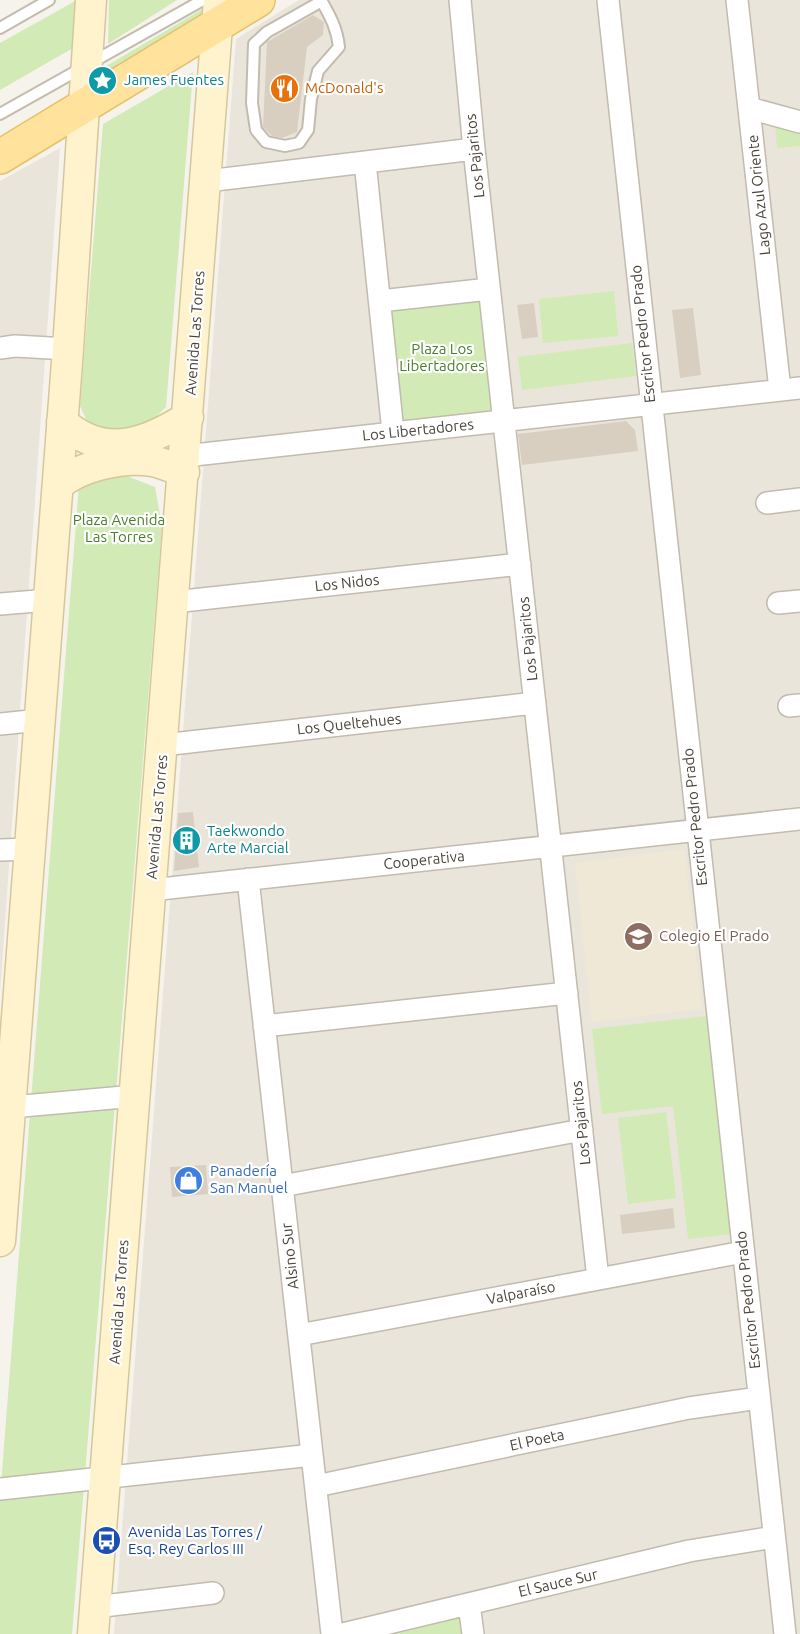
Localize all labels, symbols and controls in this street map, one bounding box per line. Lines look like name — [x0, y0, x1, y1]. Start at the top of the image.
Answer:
place icon: James Fuentes — [87, 64, 119, 96]
place label: James Fuentes — [124, 71, 224, 88]
restaurant icon: McDonald's — [268, 72, 300, 104]
place label: McDonald's — [305, 79, 383, 96]
street label: Los Pajaritos — [462, 113, 487, 199]
street label: Lago Azul Oriente — [744, 134, 773, 256]
street label: Escritor Pedro Prado — [627, 264, 658, 404]
street label: Avenida Las Torres — [182, 270, 207, 396]
park label: Plaza Los Libertadores — [399, 340, 485, 374]
street label: Los Libertadores — [361, 415, 475, 444]
park label: Plaza Avenida Las Torres — [73, 511, 165, 545]
street label: Los Nidos — [314, 571, 380, 594]
street label: Los Pajaritos — [515, 596, 540, 682]
street label: Los Queltehues — [296, 710, 402, 737]
street label: Escritor Pedro Prado — [679, 747, 710, 887]
street label: Avenida Las Torres — [143, 754, 170, 880]
place label: Taekwondo Arte Marcial — [207, 822, 289, 856]
building icon: Taekwondo Arte Marcial — [170, 824, 202, 856]
street label: Cooperativa — [382, 847, 465, 872]
school or university icon: Colegio El Prado — [622, 920, 654, 952]
place label: Colegio El Prado — [659, 927, 769, 944]
street label: Los Pajaritos — [568, 1080, 593, 1166]
place label: Panadería San Manuel — [210, 1162, 288, 1196]
shop icon: Panadería San Manuel — [173, 1164, 205, 1196]
street label: Alsino Sur — [278, 1222, 301, 1290]
street label: Escritor Pedro Prado — [732, 1230, 763, 1370]
street label: Avenida Las Torres — [106, 1239, 131, 1365]
street label: Valparaíso — [485, 1278, 557, 1308]
street label: El Poeta — [508, 1425, 566, 1454]
place label: Avenida Las Torres / Esq. Rey Carlos III — [128, 1523, 263, 1557]
bus stop icon: Avenida Las Torres / Esq. Rey Carlos III — [91, 1525, 123, 1557]
street label: El Sauce Sur — [517, 1565, 599, 1600]

